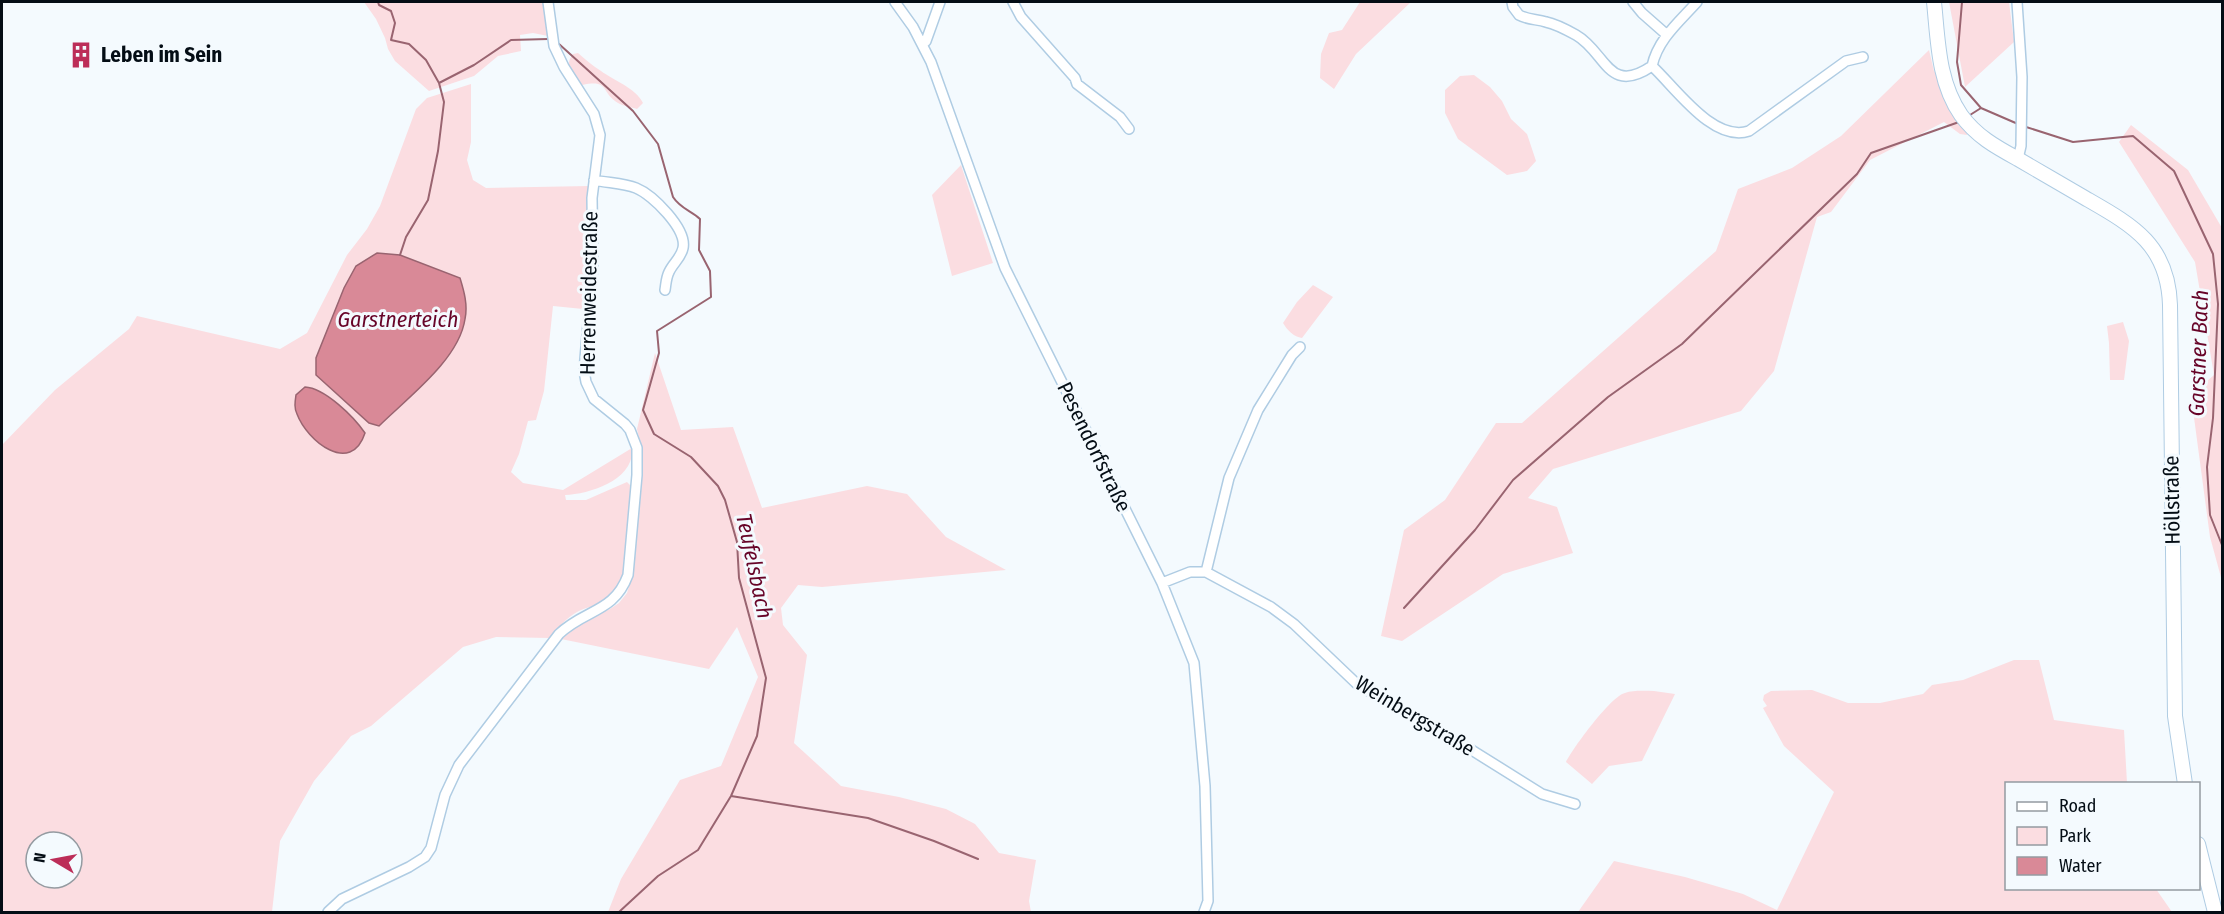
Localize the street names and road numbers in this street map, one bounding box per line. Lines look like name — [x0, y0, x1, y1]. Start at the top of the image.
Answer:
street label: Herrenweidestraße — [575, 211, 603, 375]
street label: Pesendorfstraße — [1051, 378, 1137, 516]
street label: Höllstraße — [2158, 455, 2186, 545]
street label: Weinbergstraße — [1350, 670, 1480, 762]

